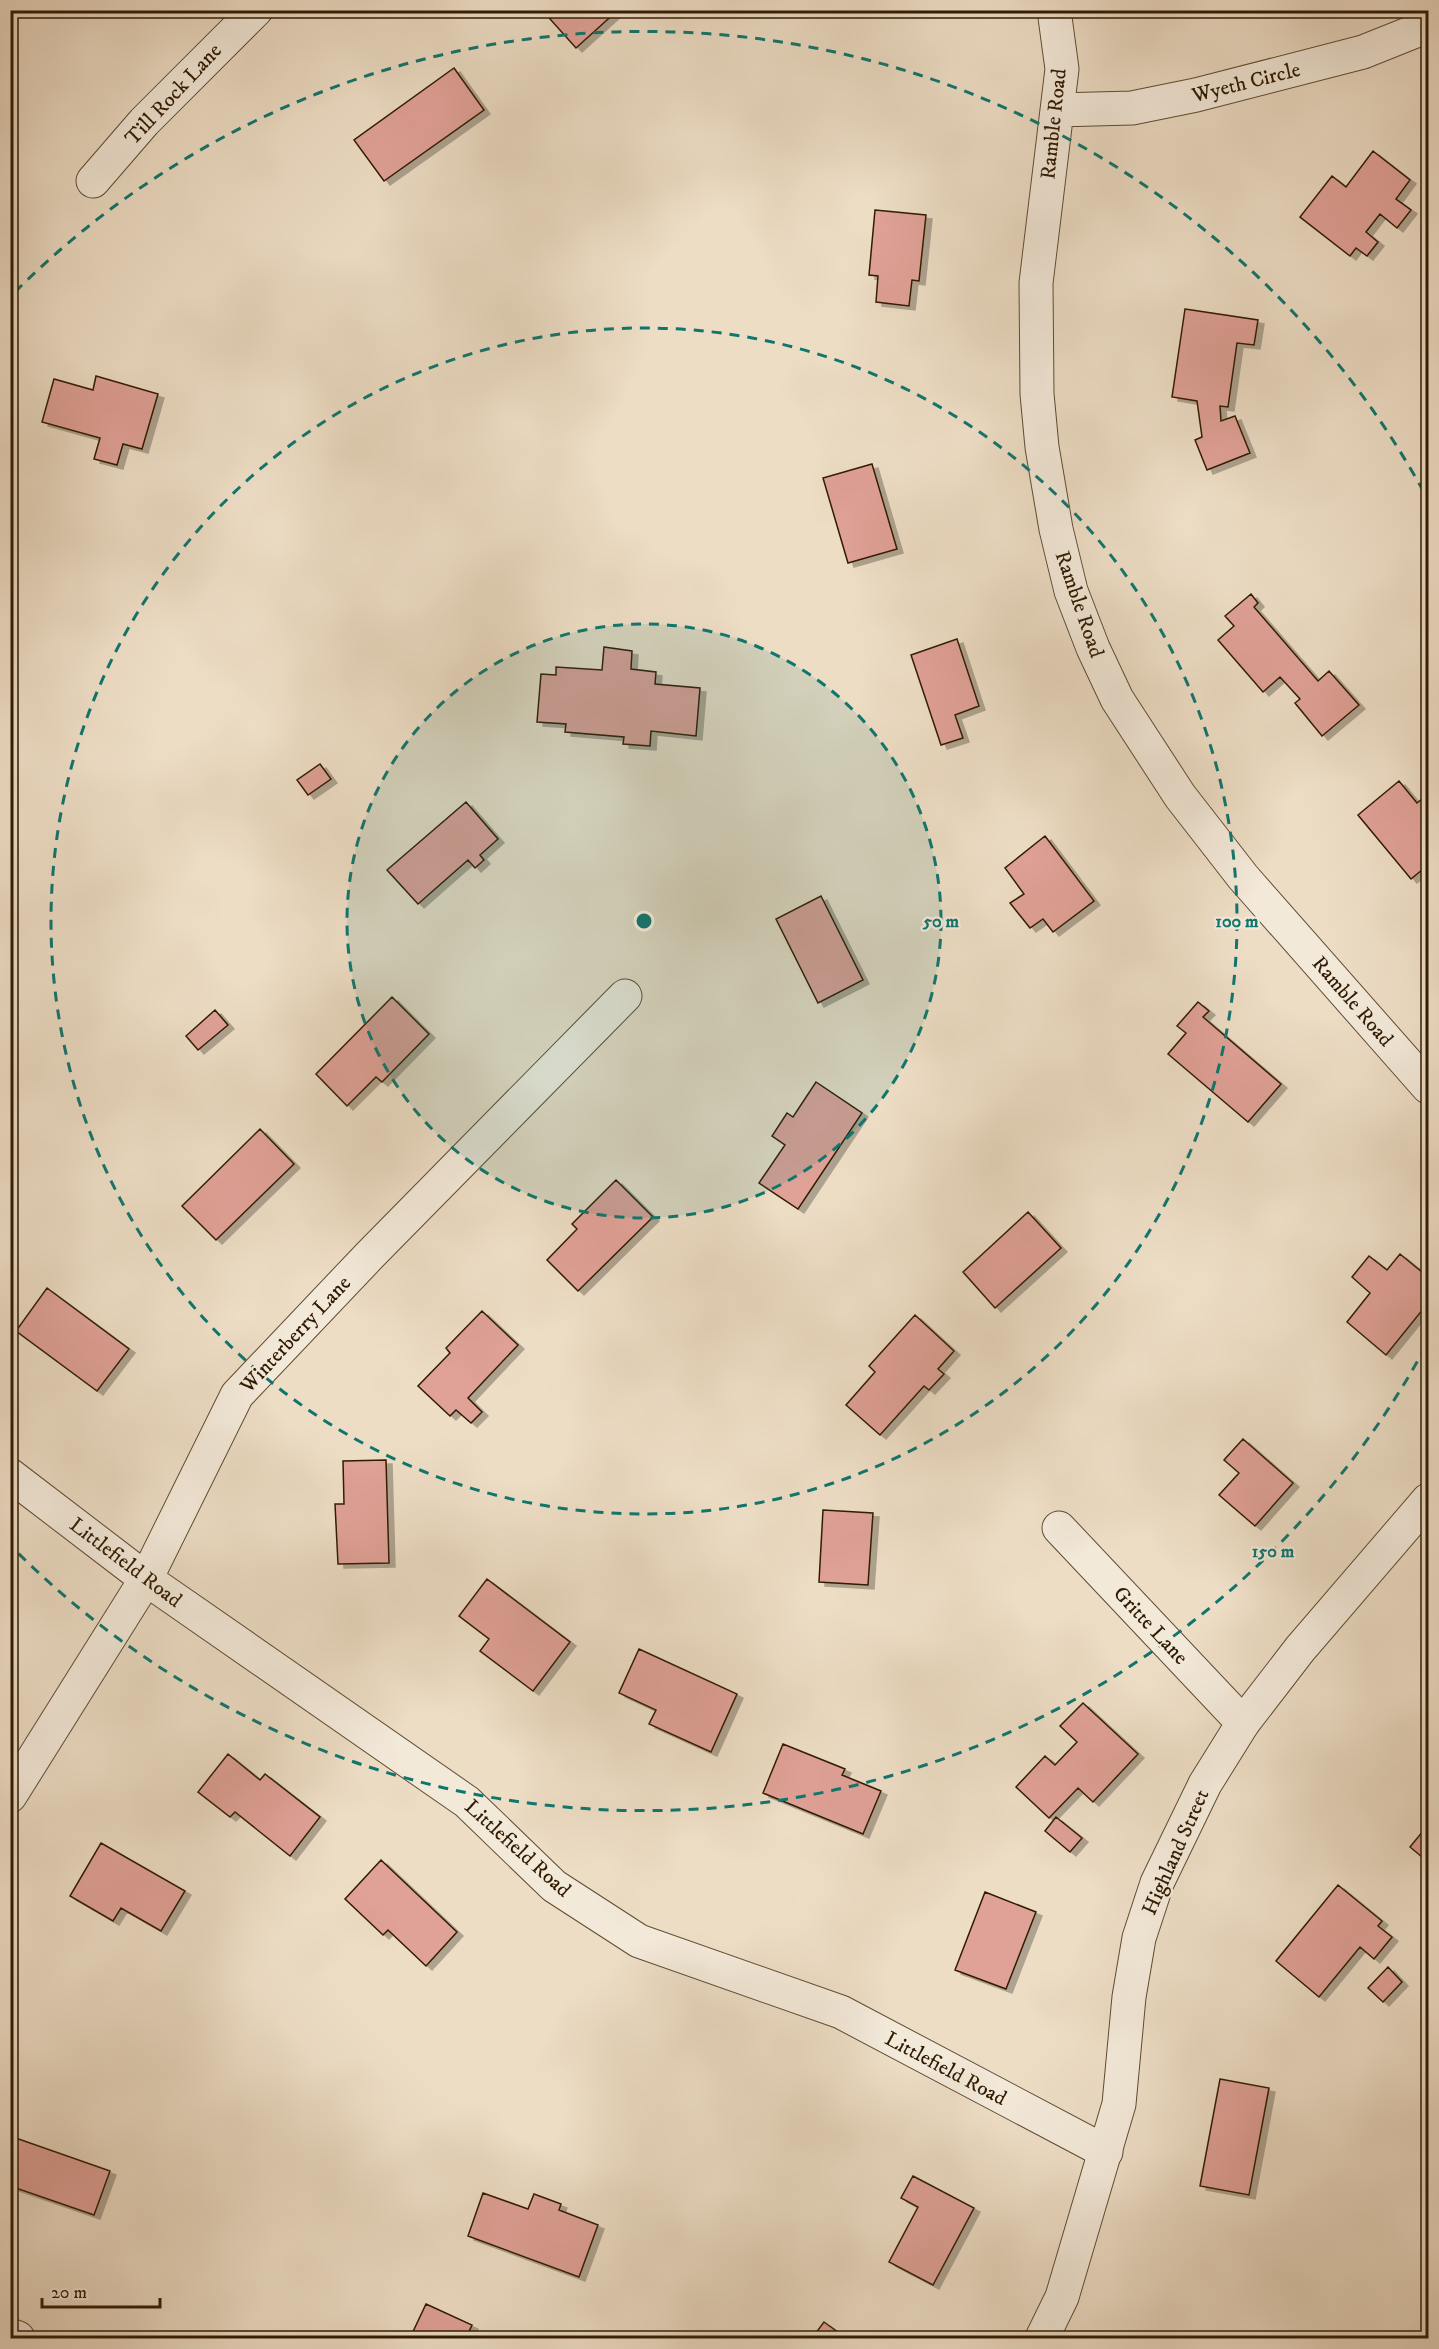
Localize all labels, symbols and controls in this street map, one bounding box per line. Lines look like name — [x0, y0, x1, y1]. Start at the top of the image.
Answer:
street label: Till Rock Lane — [120, 38, 228, 151]
street label: Wyeth Circle — [1188, 57, 1303, 109]
street label: Ramble Road — [1035, 67, 1073, 181]
street label: Ramble Road — [1049, 547, 1110, 662]
centre of rings — [634, 911, 654, 931]
text: 50 m — [922, 911, 959, 933]
text: 100 m — [1215, 911, 1259, 933]
street label: Ramble Road — [1306, 951, 1399, 1053]
street label: Winterberry Lane — [234, 1270, 357, 1399]
street label: Littlefield Road — [64, 1512, 187, 1614]
text: 150 m — [1252, 1541, 1295, 1563]
street label: Gritte Lane — [1107, 1581, 1193, 1671]
street label: Highland Street — [1137, 1785, 1215, 1919]
street label: Littlefield Road — [459, 1794, 576, 1904]
street label: Littlefield Road — [880, 2026, 1011, 2112]
scale bar — [42, 2271, 160, 2309]
text: 20 m — [51, 2282, 87, 2304]

